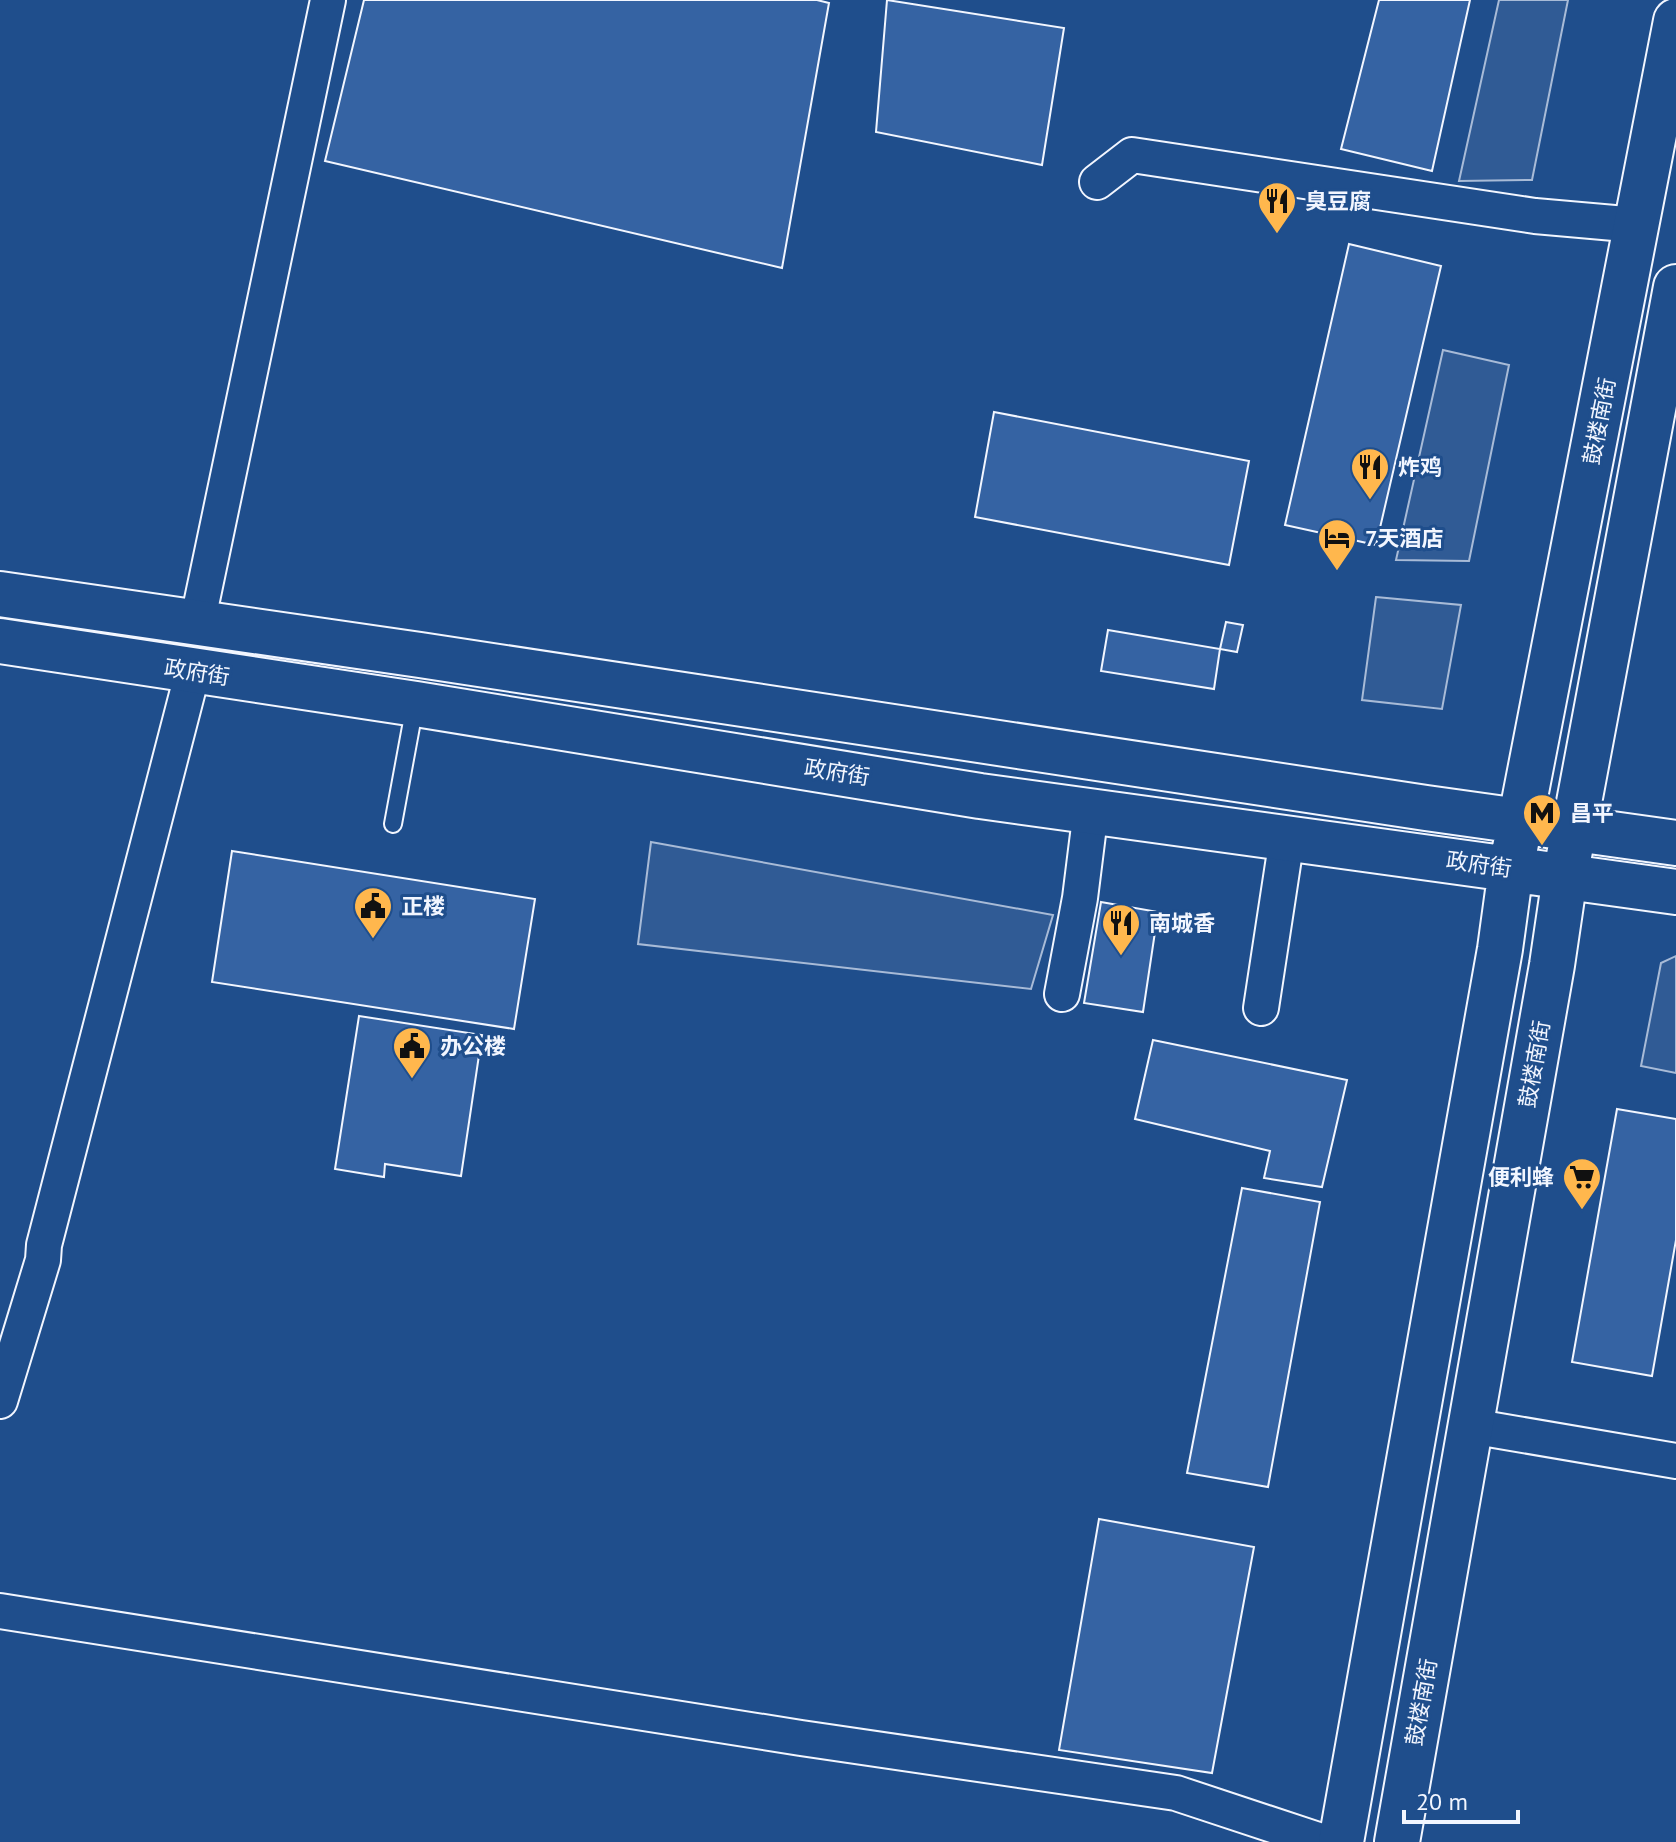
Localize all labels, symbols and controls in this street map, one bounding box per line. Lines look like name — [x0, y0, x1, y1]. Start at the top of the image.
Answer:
restaurant icon: 臭豆腐 — [1256, 180, 1298, 235]
place label: 臭豆腐 — [1305, 187, 1371, 215]
street label: 鼓楼南街 — [1577, 375, 1621, 467]
restaurant icon: 炸鸡 — [1349, 446, 1391, 501]
place label: 炸鸡 — [1398, 453, 1442, 481]
hotel icon: 7天酒店 — [1316, 517, 1358, 572]
place label: 7天酒店 — [1365, 524, 1443, 552]
street label: 政府街 — [162, 653, 232, 691]
street label: 政府街 — [802, 753, 872, 791]
metro station icon: 昌平 — [1521, 792, 1563, 847]
place label: 昌平 — [1570, 799, 1614, 827]
street label: 政府街 — [1444, 846, 1514, 882]
public building icon: 正楼 — [352, 885, 394, 940]
place label: 正楼 — [401, 892, 445, 920]
restaurant icon: 南城香 — [1100, 902, 1142, 957]
place label: 南城香 — [1149, 909, 1215, 937]
street label: 鼓楼南街 — [1513, 1018, 1555, 1110]
public building icon: 办公楼 — [391, 1025, 433, 1080]
place label: 办公楼 — [440, 1032, 506, 1060]
supermarket icon: 便利蜂 — [1561, 1156, 1603, 1211]
place label: 便利蜂 — [1488, 1163, 1554, 1191]
street label: 鼓楼南街 — [1400, 1656, 1442, 1748]
scale bar — [1404, 1774, 1518, 1824]
text: 20 m — [1416, 1786, 1468, 1817]

